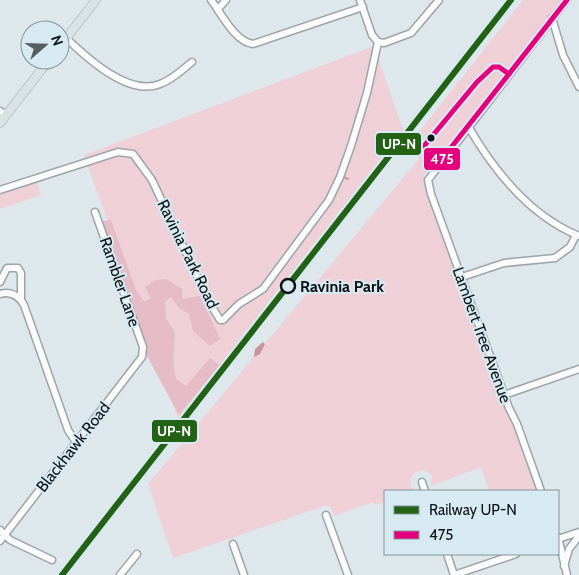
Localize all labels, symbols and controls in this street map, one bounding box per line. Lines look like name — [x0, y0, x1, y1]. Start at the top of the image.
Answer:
north arrow — [20, 20, 70, 70]
text: N — [47, 33, 67, 48]
line badge: UP-N — [375, 132, 422, 156]
unlabelled marker — [426, 133, 436, 143]
text: UP-N — [382, 135, 416, 153]
line badge: 475 — [423, 147, 461, 171]
text: 475 — [430, 150, 454, 168]
street label: Ravinia Park Road — [153, 196, 223, 312]
street label: Rambler Lane — [96, 235, 144, 329]
street label: Lambert Tree Avenue — [449, 264, 515, 406]
place label: Ravinia Park — [300, 277, 384, 296]
marker: Ravinia Park — [280, 278, 296, 294]
street label: Blackhawk Road — [32, 398, 114, 496]
line badge: UP-N — [151, 419, 198, 443]
text: UP-N — [157, 422, 191, 440]
legend — [384, 490, 559, 555]
text: Railway UP-N — [429, 501, 517, 519]
text: 475 — [429, 526, 453, 544]

